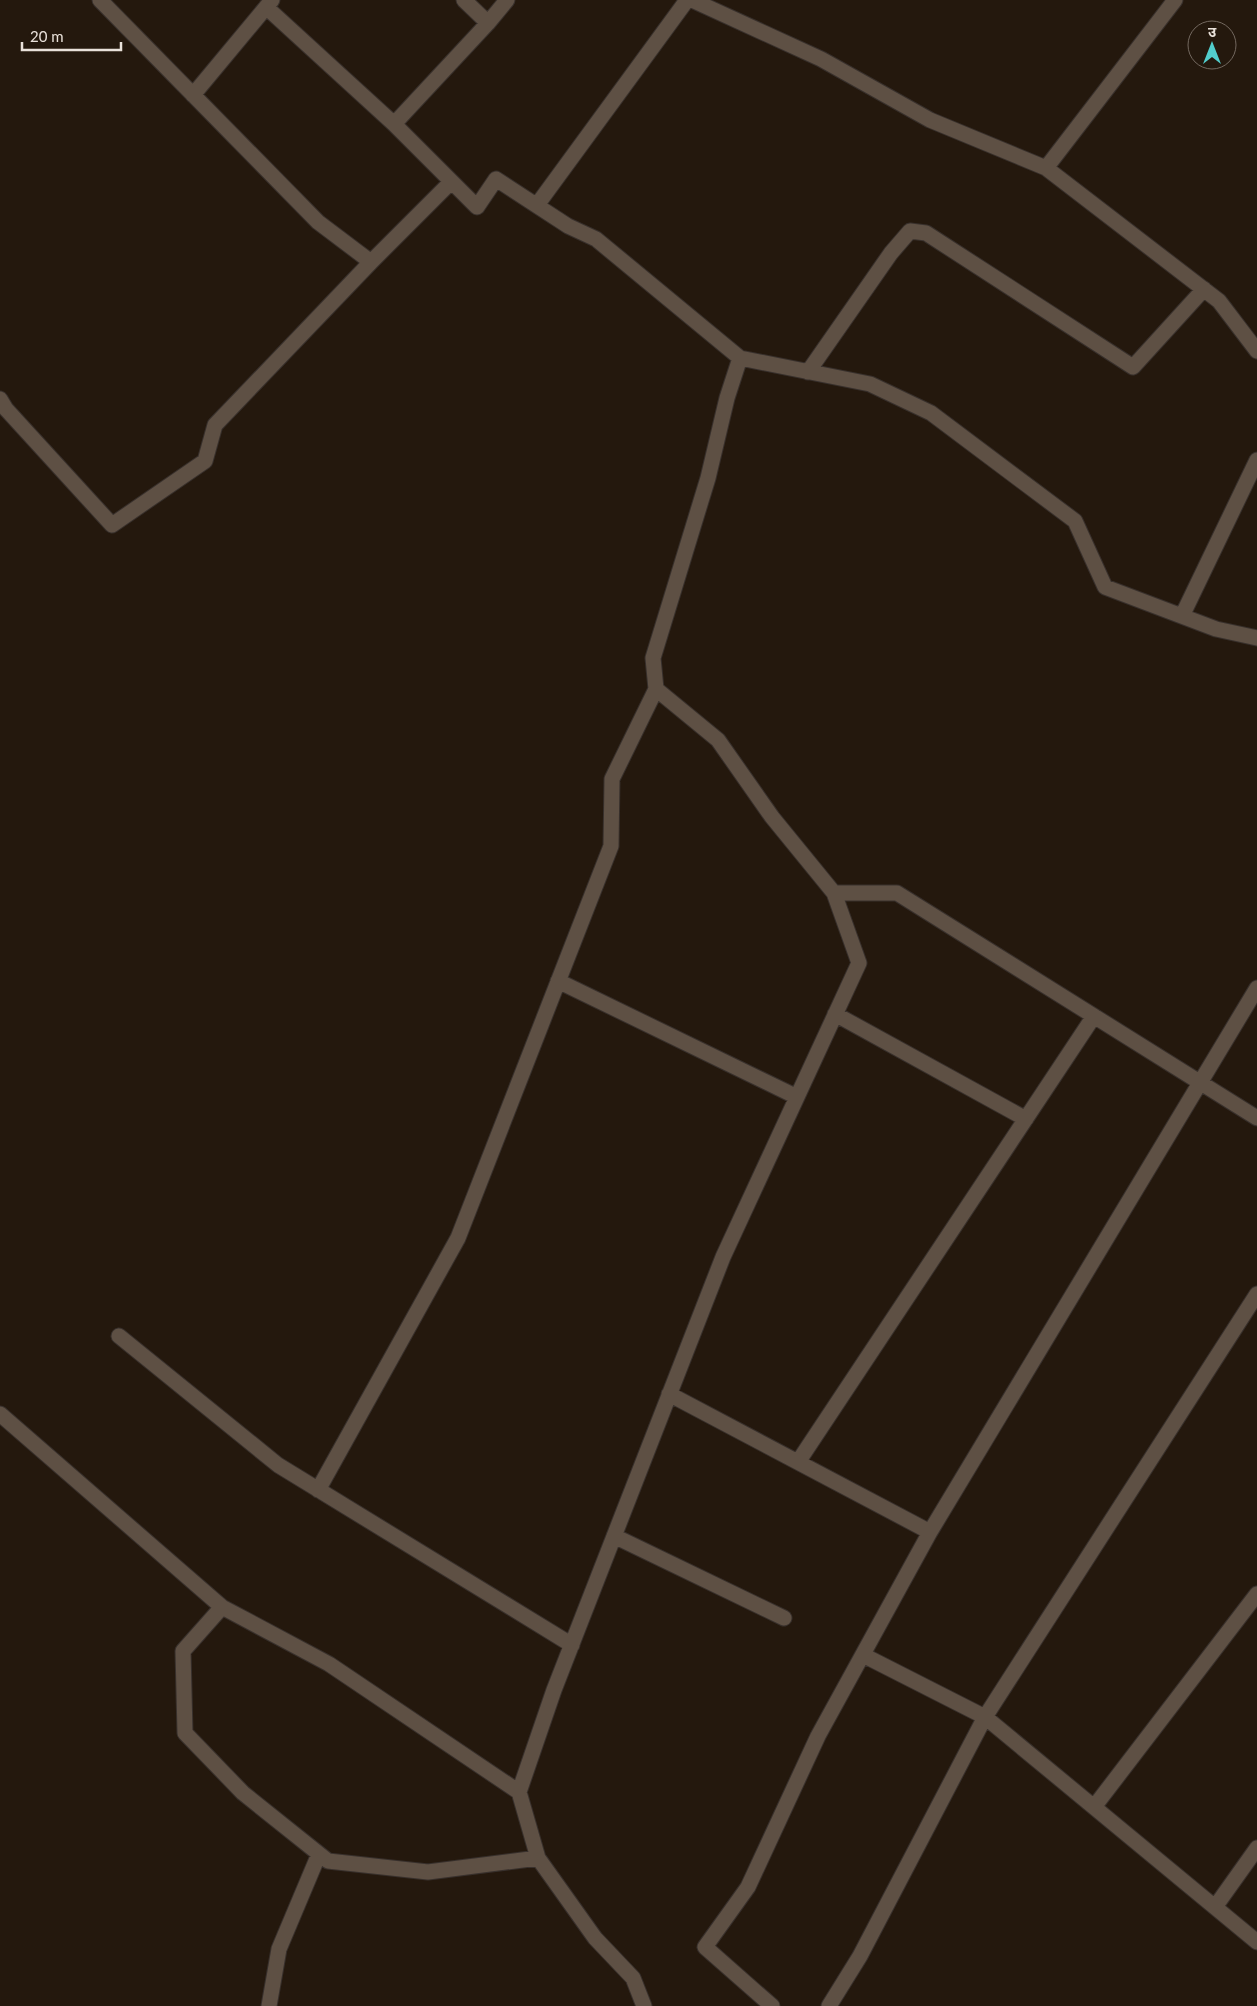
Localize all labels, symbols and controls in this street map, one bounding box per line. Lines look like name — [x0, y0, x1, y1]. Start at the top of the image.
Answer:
scale bar — [22, 20, 121, 52]
north arrow — [1187, 20, 1237, 70]
text: उ — [1208, 23, 1217, 40]
text: 20 m — [30, 27, 64, 45]

